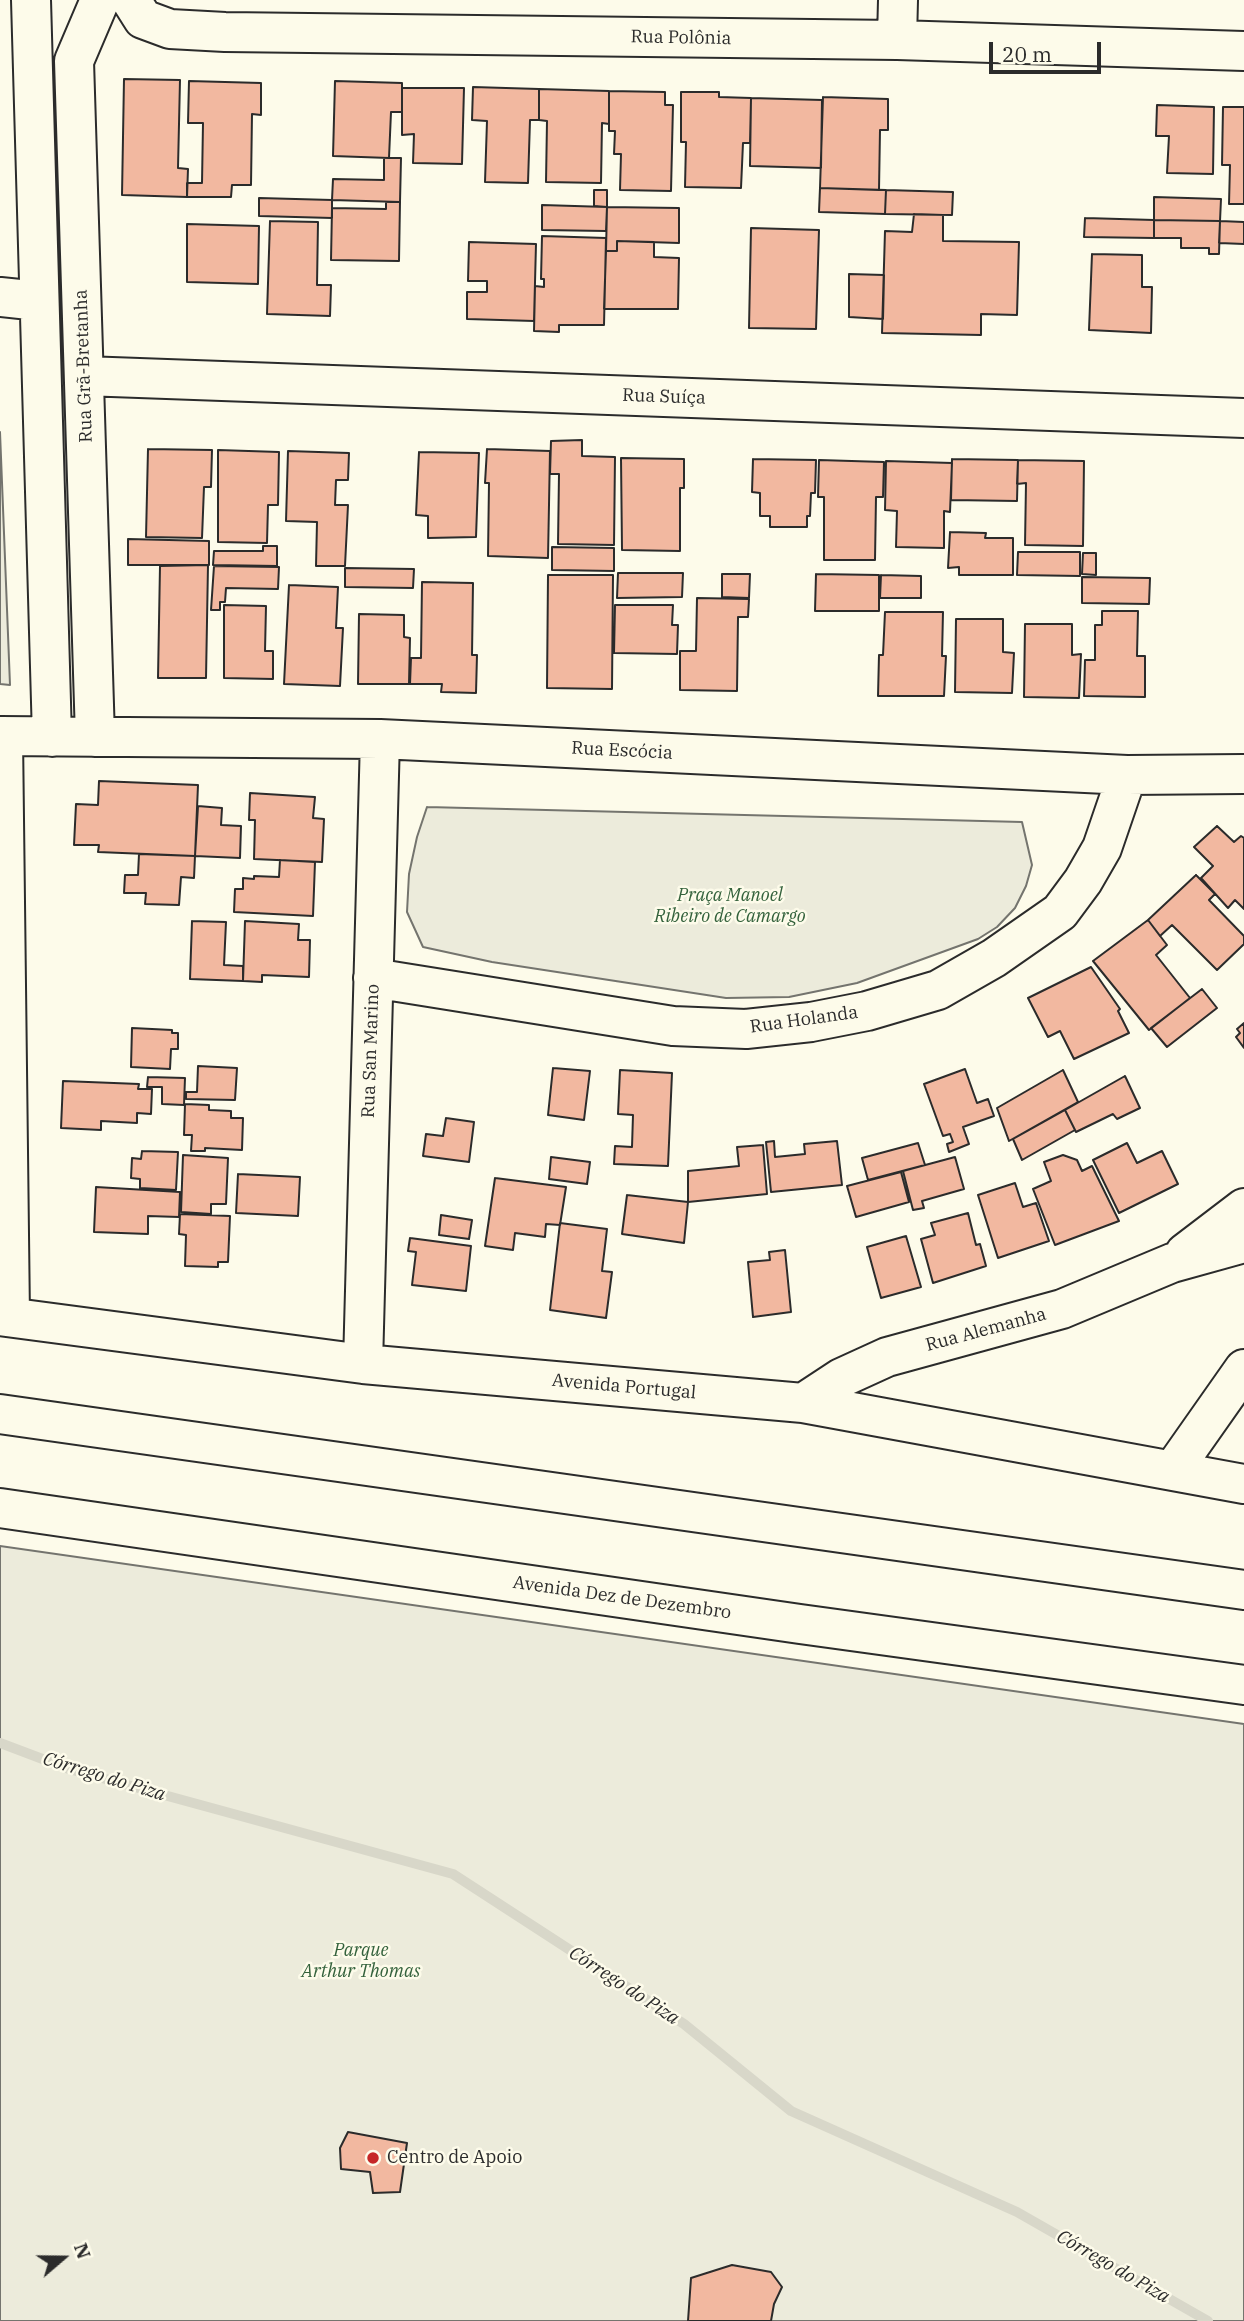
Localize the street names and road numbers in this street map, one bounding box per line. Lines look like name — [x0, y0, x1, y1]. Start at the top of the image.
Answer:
street label: Rua Polônia — [630, 26, 732, 50]
street label: Rua Grã-Bretanha — [71, 289, 97, 443]
street label: Rua Suíça — [622, 385, 706, 409]
street label: Rua Escócia — [571, 738, 673, 764]
street label: Rua San Marino — [358, 984, 384, 1118]
street label: Rua Holanda — [749, 1002, 859, 1038]
street label: Rua Alemanha — [923, 1304, 1049, 1356]
street label: Avenida Portugal — [551, 1370, 697, 1404]
street label: Avenida Dez de Dezembro — [511, 1572, 733, 1624]

